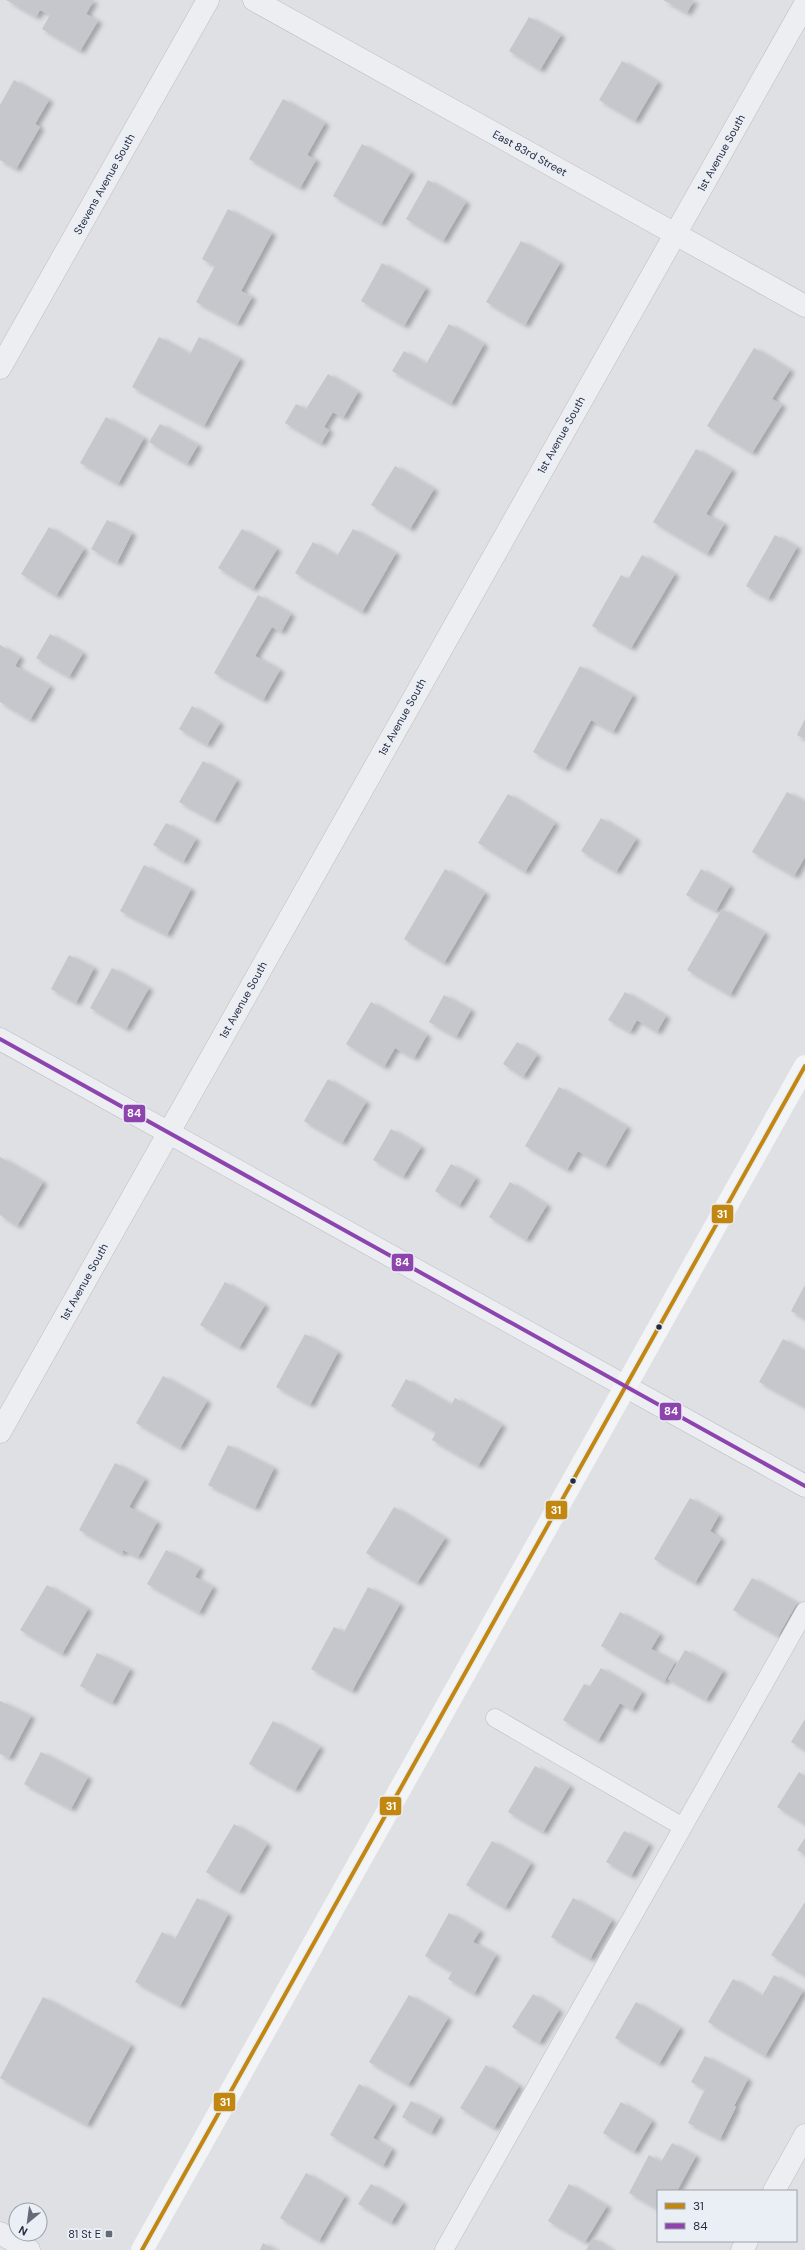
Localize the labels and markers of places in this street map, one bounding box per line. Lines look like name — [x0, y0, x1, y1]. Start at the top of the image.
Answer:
unlabelled marker — [654, 1322, 664, 1332]
unlabelled marker — [568, 1476, 578, 1486]
place label: 81 St E — [68, 2227, 101, 2241]
marker: 81 St E — [104, 2229, 114, 2239]

